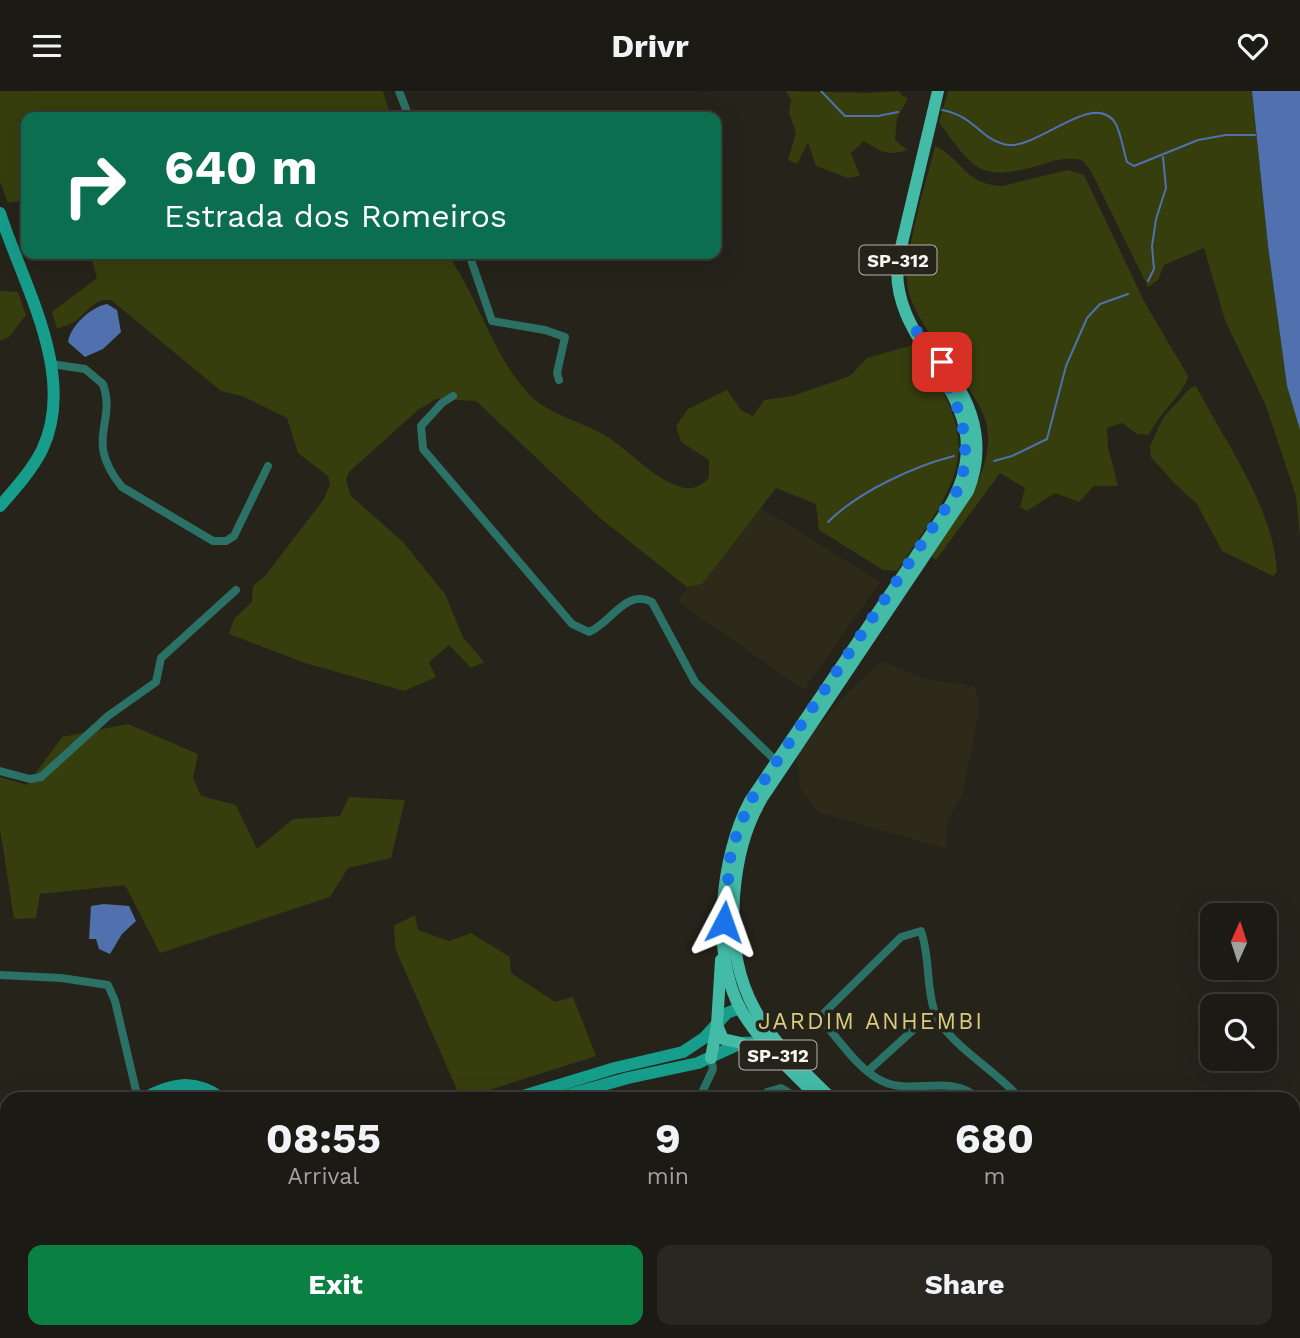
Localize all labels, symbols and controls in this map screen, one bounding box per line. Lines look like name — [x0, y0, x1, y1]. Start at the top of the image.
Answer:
icon: menu — [28, 27, 66, 65]
text: Drivr — [611, 27, 689, 65]
icon: heart — [1234, 27, 1272, 65]
text: 640 m — [164, 138, 318, 196]
icon: right — [49, 140, 140, 231]
text: Estrada dos Romeiros — [164, 197, 507, 235]
road number: SP-312 — [860, 245, 936, 275]
pin — [912, 332, 972, 392]
icon: arrive — [923, 343, 961, 381]
position arrow — [687, 885, 761, 959]
north arrow — [1200, 903, 1278, 980]
map controls — [1200, 903, 1277, 1071]
button: search — [1200, 994, 1277, 1071]
district label: JARDIM ANHEMBI — [758, 1008, 984, 1035]
road number: SP-312 — [740, 1041, 816, 1070]
text: 08:55 — [266, 1114, 381, 1163]
text: 9 — [655, 1114, 681, 1163]
text: 680 — [955, 1114, 1034, 1163]
text: Arrival — [287, 1163, 359, 1190]
text: min — [647, 1163, 689, 1190]
text: m — [984, 1163, 1005, 1190]
button: Exit — [28, 1245, 643, 1325]
button: Share — [657, 1245, 1272, 1325]

